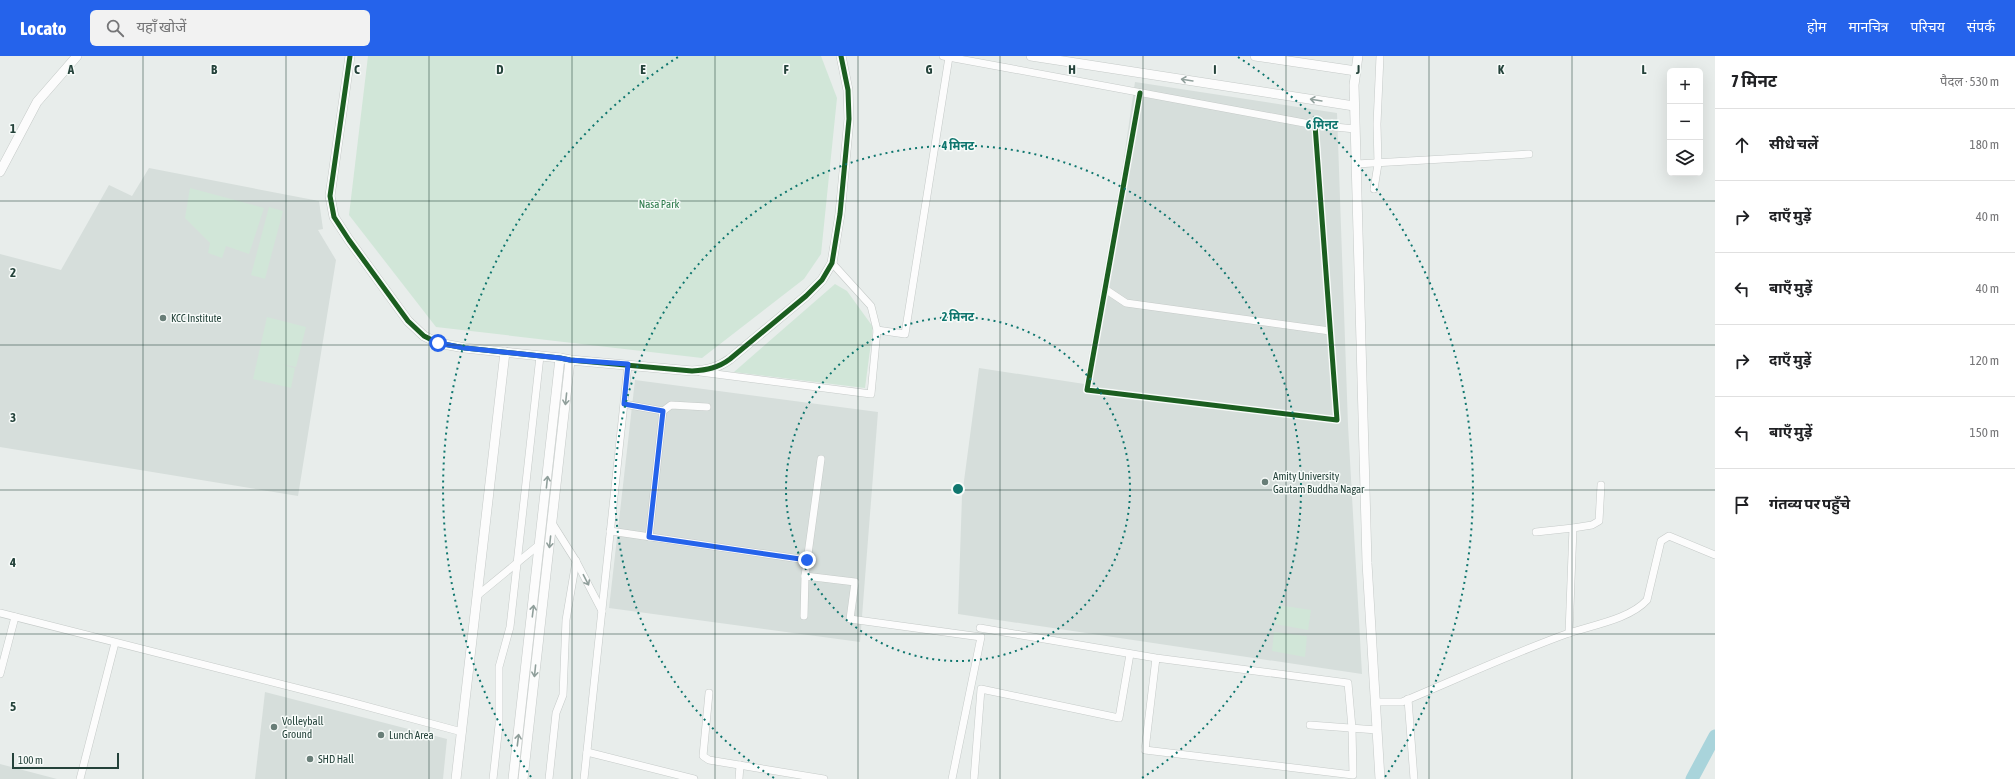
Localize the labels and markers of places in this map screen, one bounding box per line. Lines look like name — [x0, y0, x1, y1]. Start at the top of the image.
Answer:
place label: KCC Institute — [171, 312, 222, 324]
marker: KCC Institute — [158, 313, 168, 323]
place label: Amity University Gautam Buddha Nagar — [1273, 470, 1365, 495]
marker: Amity University Gautam Buddha Nagar — [1260, 477, 1270, 487]
centre of rings — [951, 482, 965, 496]
place label: Volleyball Ground — [282, 715, 324, 740]
marker: Volleyball Ground — [269, 722, 279, 732]
place label: Lunch Area — [389, 729, 434, 741]
marker: Lunch Area — [376, 730, 386, 740]
place label: SHD Hall — [318, 753, 354, 765]
marker: SHD Hall — [305, 754, 315, 764]

